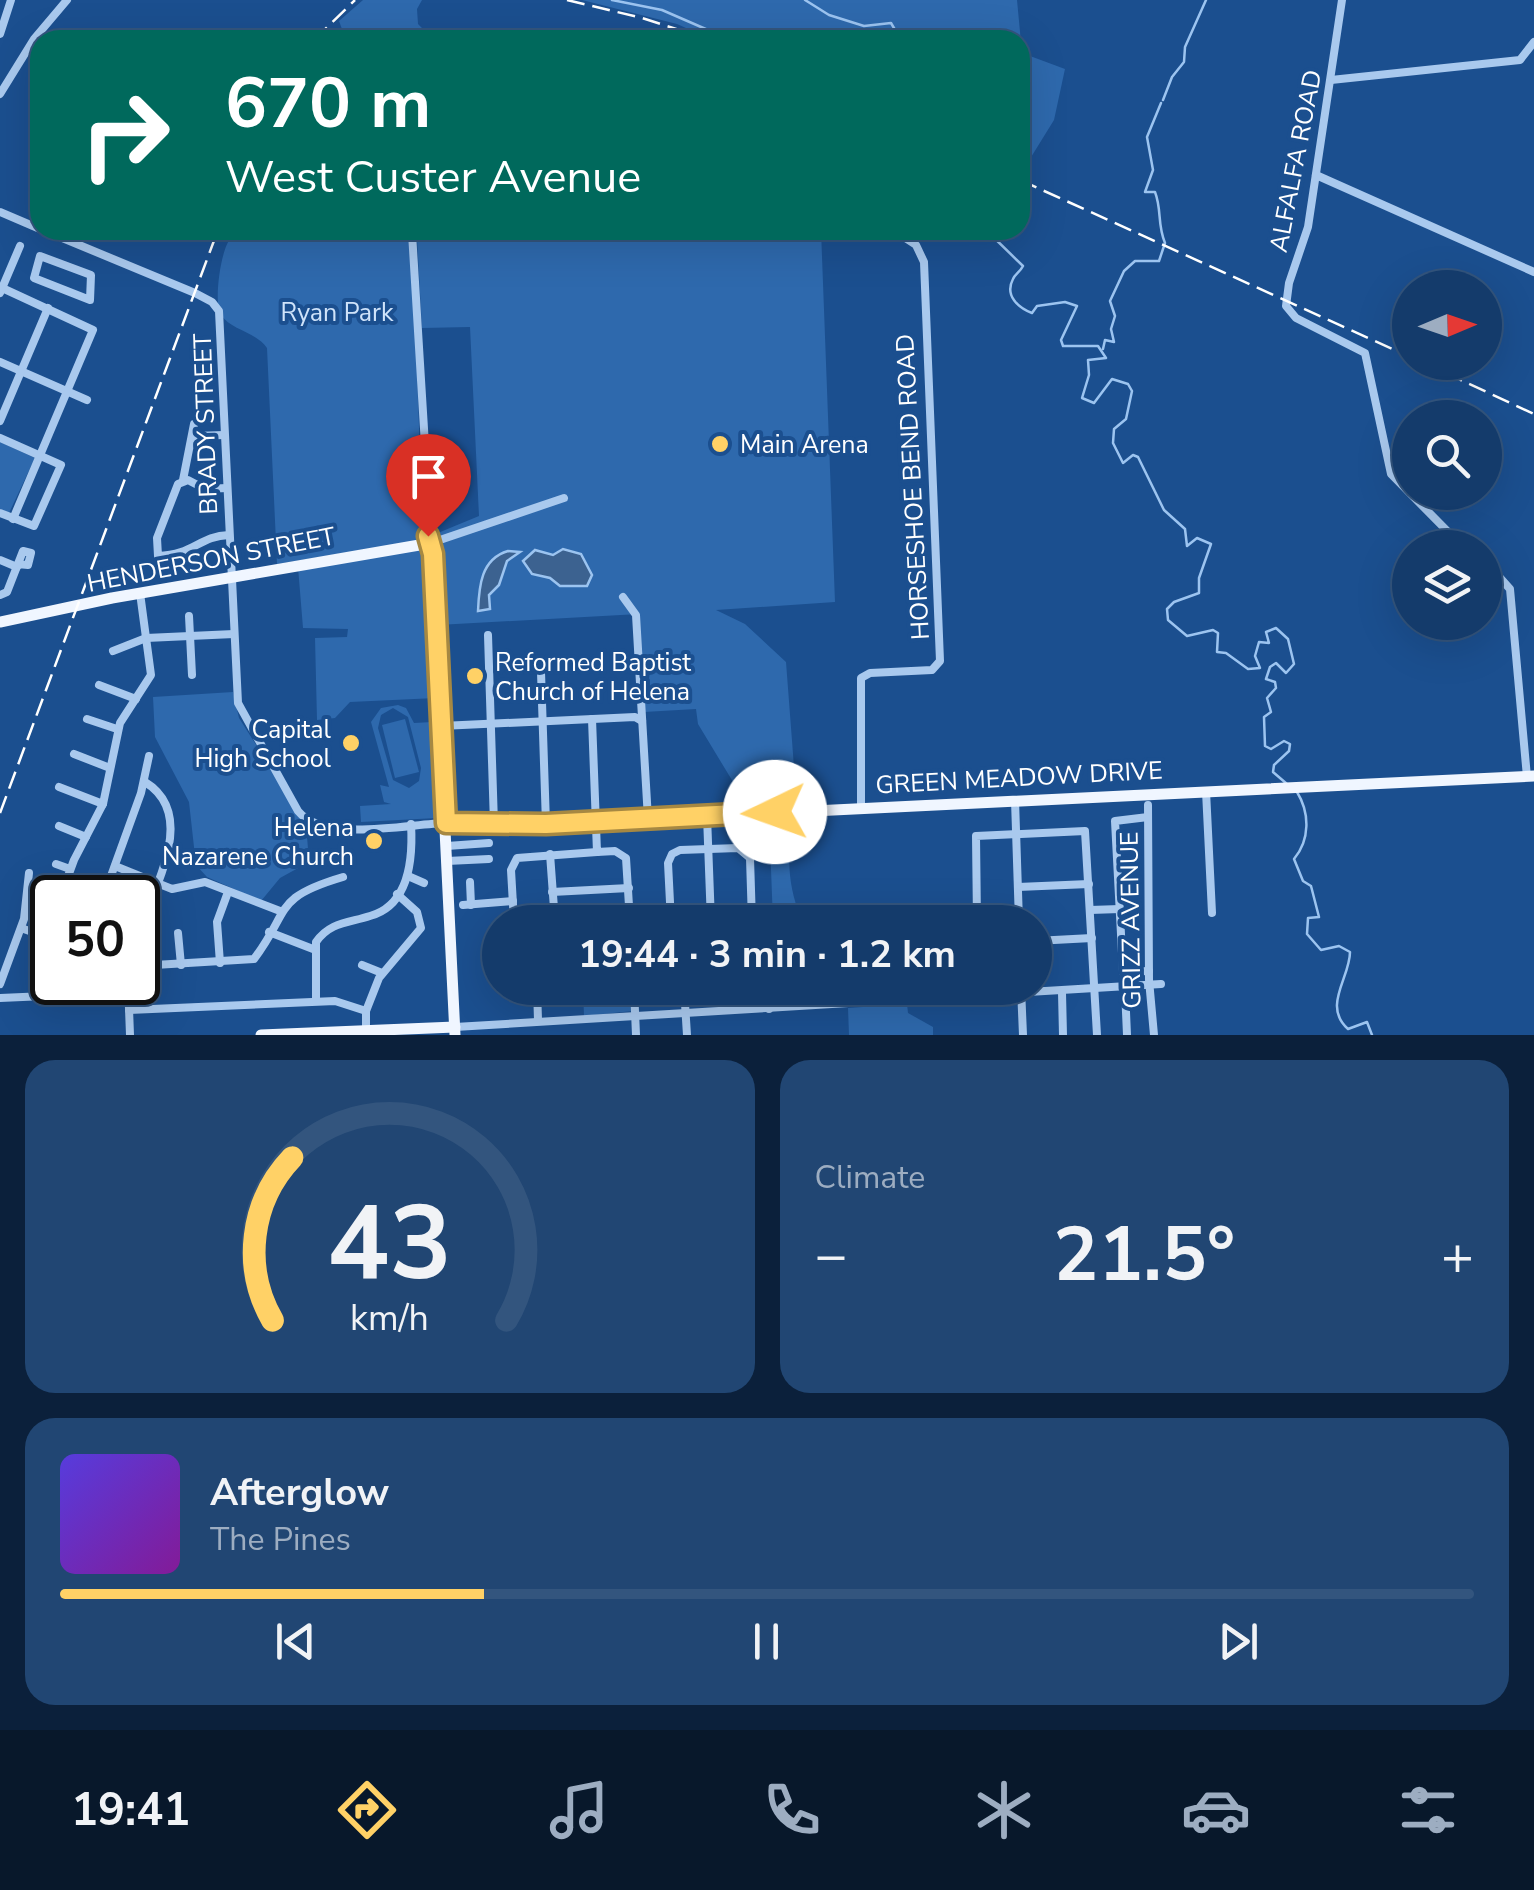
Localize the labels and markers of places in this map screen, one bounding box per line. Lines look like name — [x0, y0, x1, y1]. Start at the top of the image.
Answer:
place label: Main Arena — [740, 428, 869, 462]
marker: Main Arena — [709, 433, 731, 455]
pin — [386, 434, 471, 537]
place label: Reformed Baptist Church of Helena — [495, 646, 691, 709]
marker: Reformed Baptist Church of Helena — [464, 665, 486, 687]
place label: Capital High School — [195, 713, 332, 776]
marker: Capital High School — [340, 732, 362, 754]
place label: Helena Nazarene Church — [162, 811, 354, 874]
marker: Helena Nazarene Church — [363, 830, 385, 852]

